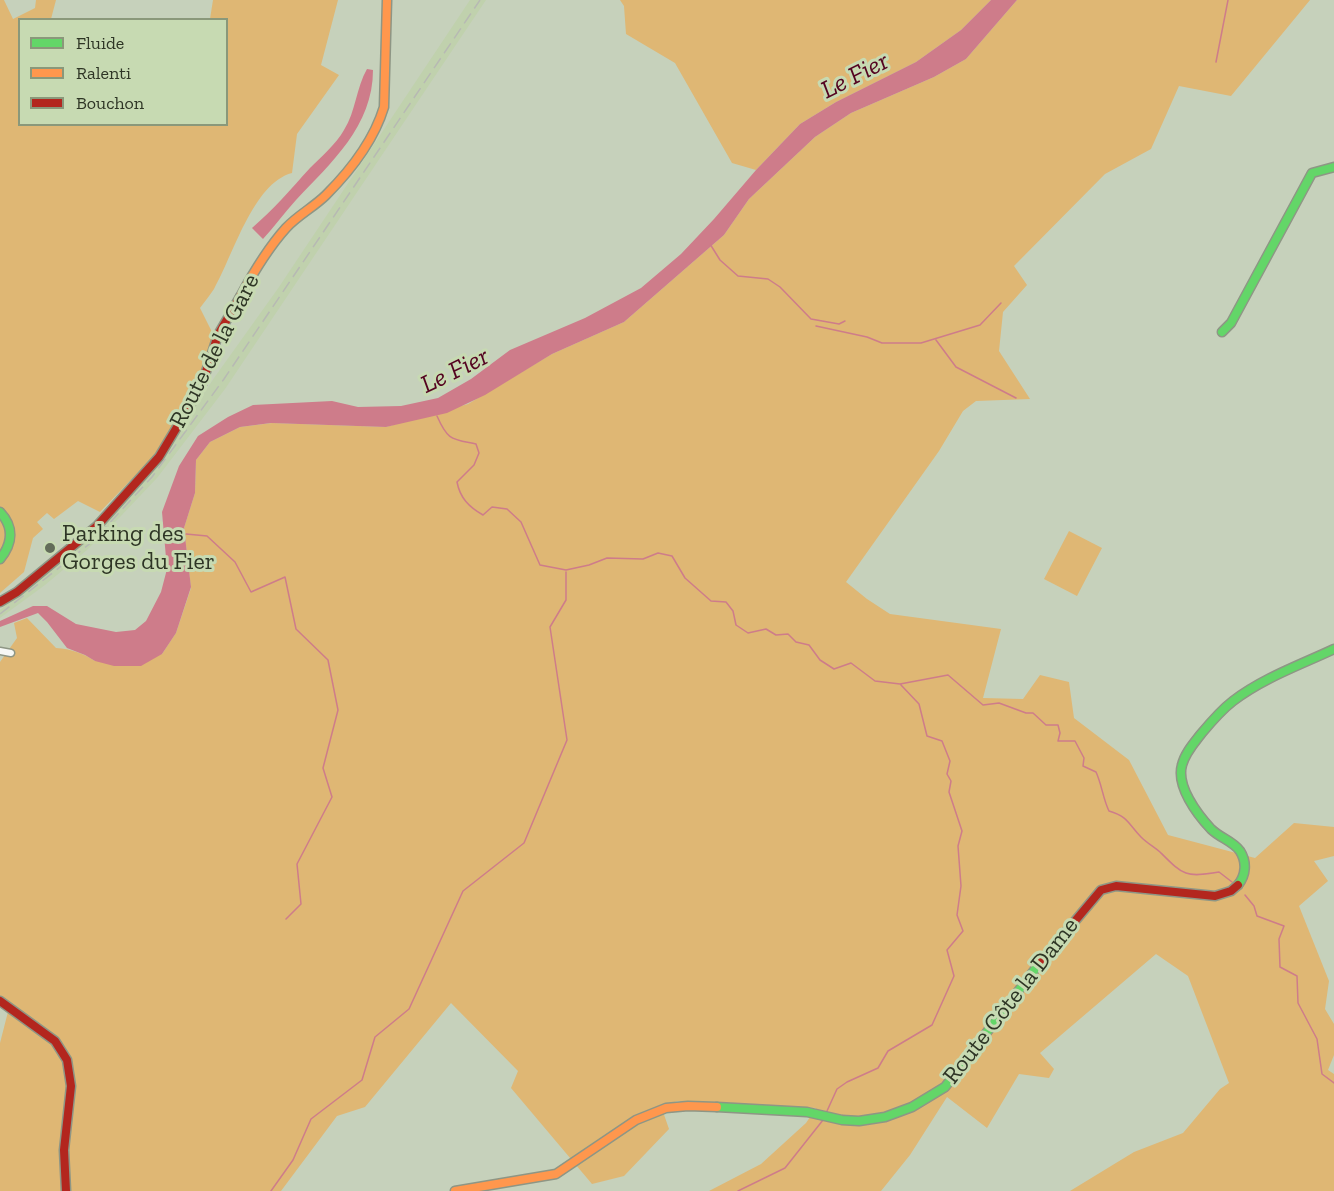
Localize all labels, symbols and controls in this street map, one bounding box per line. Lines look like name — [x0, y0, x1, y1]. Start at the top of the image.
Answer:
legend — [18, 18, 228, 126]
text: Fluide — [76, 32, 124, 54]
water label: Le Fier — [816, 46, 894, 106]
text: Ralenti — [76, 62, 131, 84]
text: Bouchon — [76, 92, 144, 114]
street label: Route de la Gare — [164, 269, 266, 433]
water label: Le Fier — [416, 341, 494, 401]
place label: Parking des Gorges du Fier — [62, 520, 215, 576]
marker: Parking des Gorges du Fier — [43, 541, 57, 555]
street label: Route Côte la Dame — [937, 912, 1085, 1090]

